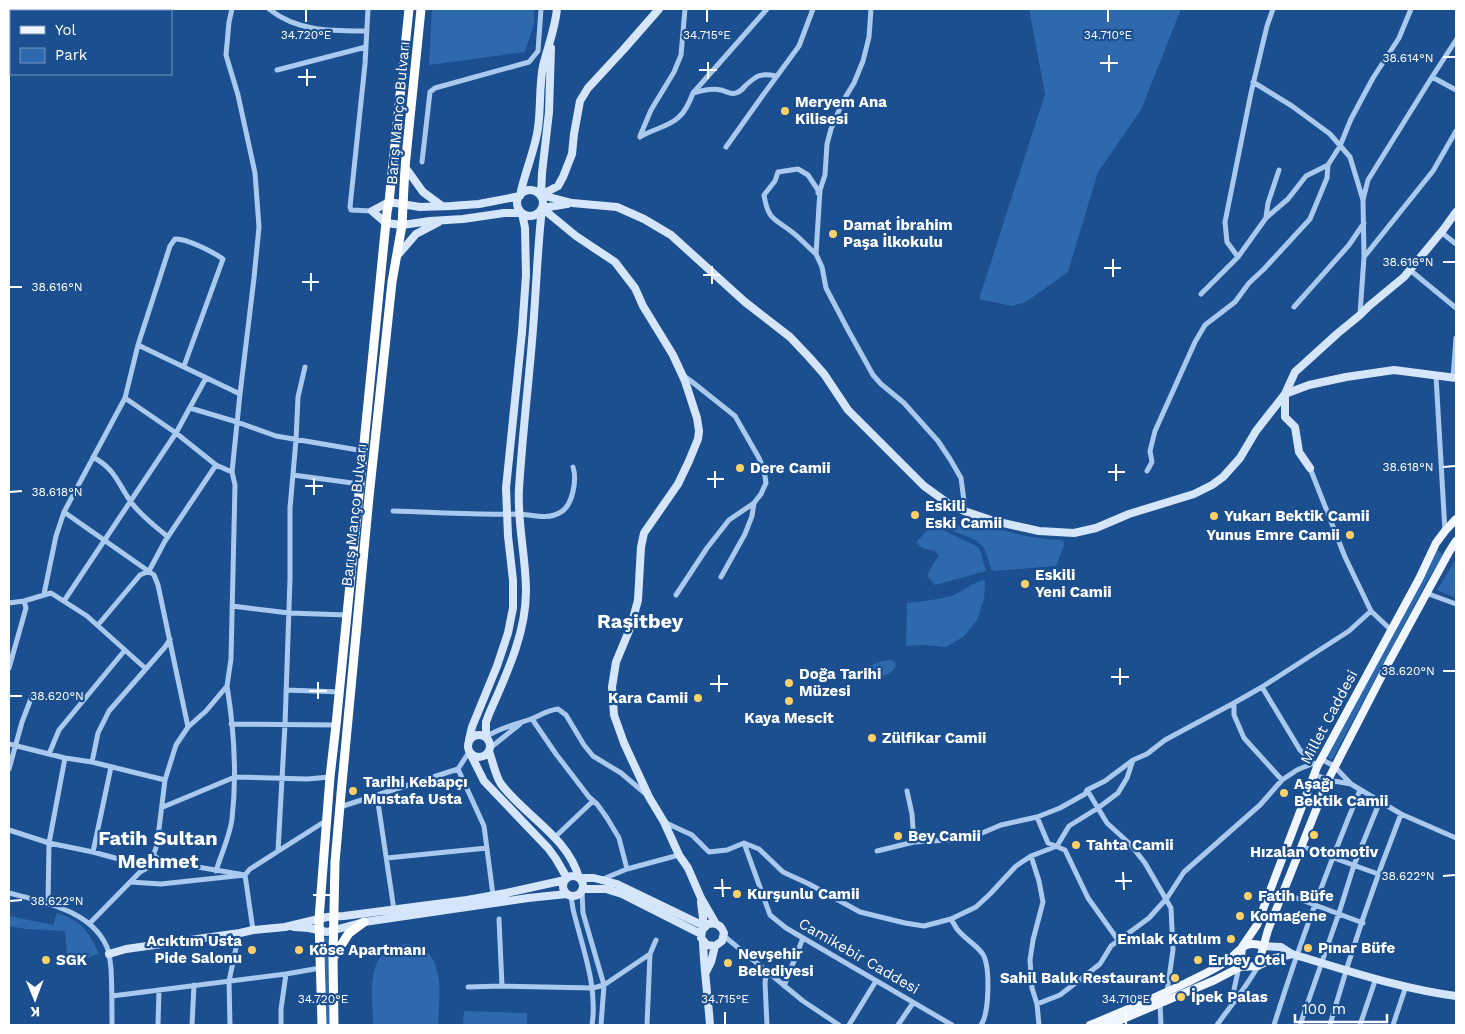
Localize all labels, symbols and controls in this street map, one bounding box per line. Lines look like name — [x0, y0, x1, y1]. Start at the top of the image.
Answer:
legend — [10, 10, 172, 75]
text: Yol — [55, 21, 77, 39]
text: 34.720°E — [281, 28, 332, 42]
text: 34.715°E — [683, 28, 731, 42]
text: 34.710°E — [1084, 28, 1133, 42]
street label: Barış Manço Bulvarı — [383, 40, 413, 186]
text: Park — [55, 46, 88, 64]
text: 38.614°N — [1382, 51, 1434, 65]
place label: Meryem Ana Kilisesi — [795, 93, 887, 128]
marker: Meryem Ana Kilisesi — [779, 105, 791, 117]
place label: Damat İbrahim Paşa İlkokulu — [843, 216, 953, 251]
marker: Damat İbrahim Paşa İlkokulu — [827, 228, 839, 240]
text: 38.616°N — [1382, 255, 1434, 269]
text: 38.616°N — [31, 280, 83, 294]
street label: Barış Manço Bulvarı — [338, 442, 370, 588]
place label: Dere Camii — [750, 459, 831, 477]
text: 38.618°N — [1382, 460, 1434, 474]
marker: Dere Camii — [734, 462, 746, 474]
text: 38.618°N — [31, 485, 83, 499]
place label: Eskili Eski Camii — [925, 497, 1002, 532]
place label: Yukarı Bektik Camii — [1224, 507, 1370, 525]
marker: Eskili Eski Camii — [909, 509, 921, 521]
marker: Yukarı Bektik Camii — [1208, 510, 1220, 522]
place label: Yunus Emre Camii — [1206, 526, 1340, 544]
marker: Yunus Emre Camii — [1344, 529, 1356, 541]
place label: Eskili Yeni Camii — [1035, 566, 1112, 601]
marker: Eskili Yeni Camii — [1019, 578, 1031, 590]
district label: Raşitbey — [597, 609, 684, 633]
text: 38.620°N — [1381, 664, 1435, 678]
place label: Doğa Tarihi Müzesi — [799, 665, 881, 700]
street label: Millet Caddesi — [1297, 667, 1361, 767]
marker: Doğa Tarihi Müzesi — [783, 677, 795, 689]
text: 38.620°N — [30, 689, 84, 703]
place label: Kara Camii — [608, 689, 688, 707]
marker: Kara Camii — [692, 692, 704, 704]
marker: Kaya Mescit — [783, 695, 795, 707]
place label: Kaya Mescit — [744, 709, 834, 727]
place label: Zülfikar Camii — [882, 729, 986, 747]
marker: Zülfikar Camii — [866, 732, 878, 744]
place label: Tarihi Kebapçı Mustafa Usta — [363, 773, 468, 808]
place label: Aşağı Bektik Camii — [1294, 775, 1388, 810]
marker: Tarihi Kebapçı Mustafa Usta — [347, 785, 359, 797]
marker: Aşağı Bektik Camii — [1278, 787, 1290, 799]
district label: Fatih Sultan Mehmet — [98, 826, 218, 873]
place label: Bey Camii — [908, 827, 981, 845]
marker: Hızalan Otomotiv — [1308, 829, 1320, 841]
marker: Bey Camii — [892, 830, 904, 842]
place label: Tahta Camii — [1086, 836, 1174, 854]
marker: Tahta Camii — [1070, 839, 1082, 851]
place label: Hızalan Otomotiv — [1250, 843, 1379, 861]
text: 38.622°N — [1381, 869, 1435, 883]
place label: Kurşunlu Camii — [747, 885, 860, 903]
place label: Fatih Büfe — [1258, 887, 1334, 905]
marker: Kurşunlu Camii — [731, 888, 743, 900]
marker: Fatih Büfe — [1242, 890, 1254, 902]
text: 38.622°N — [30, 894, 84, 908]
place label: Komagene — [1250, 907, 1327, 925]
marker: Komagene — [1234, 910, 1246, 922]
street label: Camikebir Caddesi — [795, 914, 923, 998]
place label: Emlak Katılım — [1117, 930, 1221, 948]
place label: Acıktım Usta Pide Salonu — [147, 932, 242, 967]
marker: Emlak Katılım — [1225, 933, 1237, 945]
place label: Pınar Büfe — [1318, 939, 1396, 957]
place label: Köse Apartmanı — [309, 941, 426, 959]
marker: Pınar Büfe — [1302, 942, 1314, 954]
marker: Acıktım Usta Pide Salonu — [246, 944, 258, 956]
marker: Köse Apartmanı — [293, 944, 305, 956]
place label: Nevşehir Belediyesi — [738, 945, 814, 980]
place label: SGK — [56, 951, 88, 969]
place label: Erbey Otel — [1208, 951, 1285, 969]
marker: SGK — [40, 954, 52, 966]
marker: Erbey Otel — [1192, 954, 1204, 966]
marker: Nevşehir Belediyesi — [722, 957, 734, 969]
place label: Sahil Balık Restaurant — [1000, 969, 1165, 987]
marker: Sahil Balık Restaurant — [1169, 972, 1181, 984]
north arrow — [10, 974, 60, 1024]
place label: İpek Palas — [1191, 988, 1268, 1006]
marker: İpek Palas — [1175, 991, 1187, 1003]
text: 34.720°E — [298, 992, 349, 1006]
text: 34.715°E — [701, 992, 749, 1006]
text: 34.710°E — [1102, 992, 1151, 1006]
scale bar — [1295, 992, 1388, 1024]
text: 100 m — [1302, 1000, 1346, 1018]
text: K — [30, 1004, 40, 1020]

